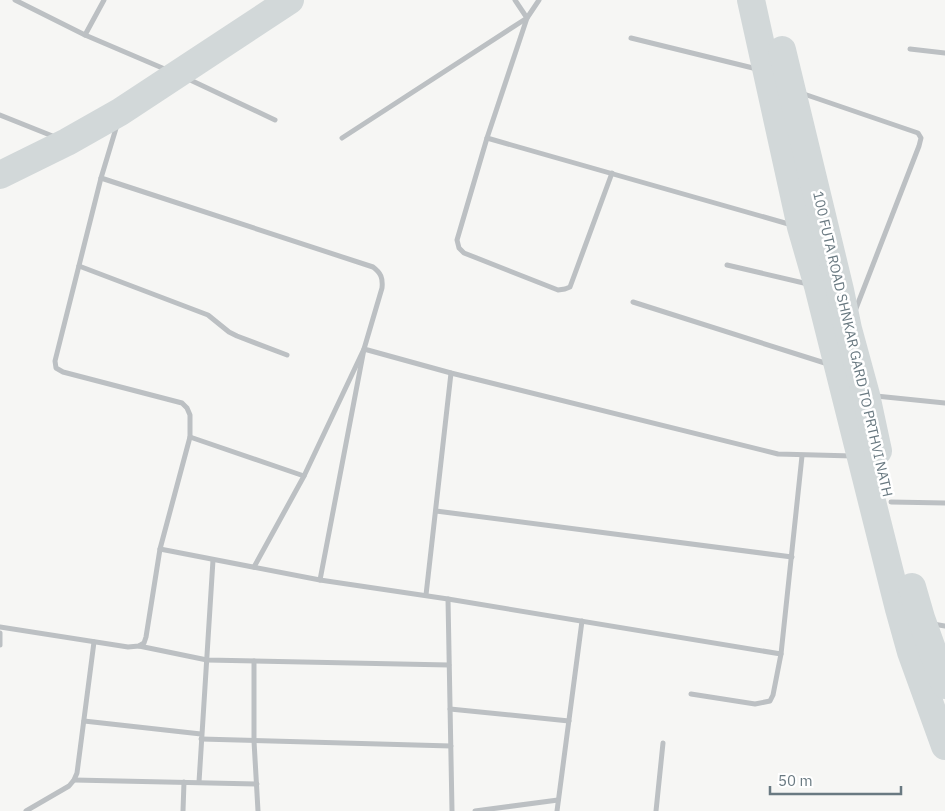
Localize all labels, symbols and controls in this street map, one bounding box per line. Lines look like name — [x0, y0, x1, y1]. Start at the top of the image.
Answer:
street label: 100 FUTA ROAD SHNKAR GARD TO PRTHVI NATH — [809, 189, 897, 499]
scale bar — [770, 764, 901, 796]
text: 50 m — [778, 771, 813, 790]

